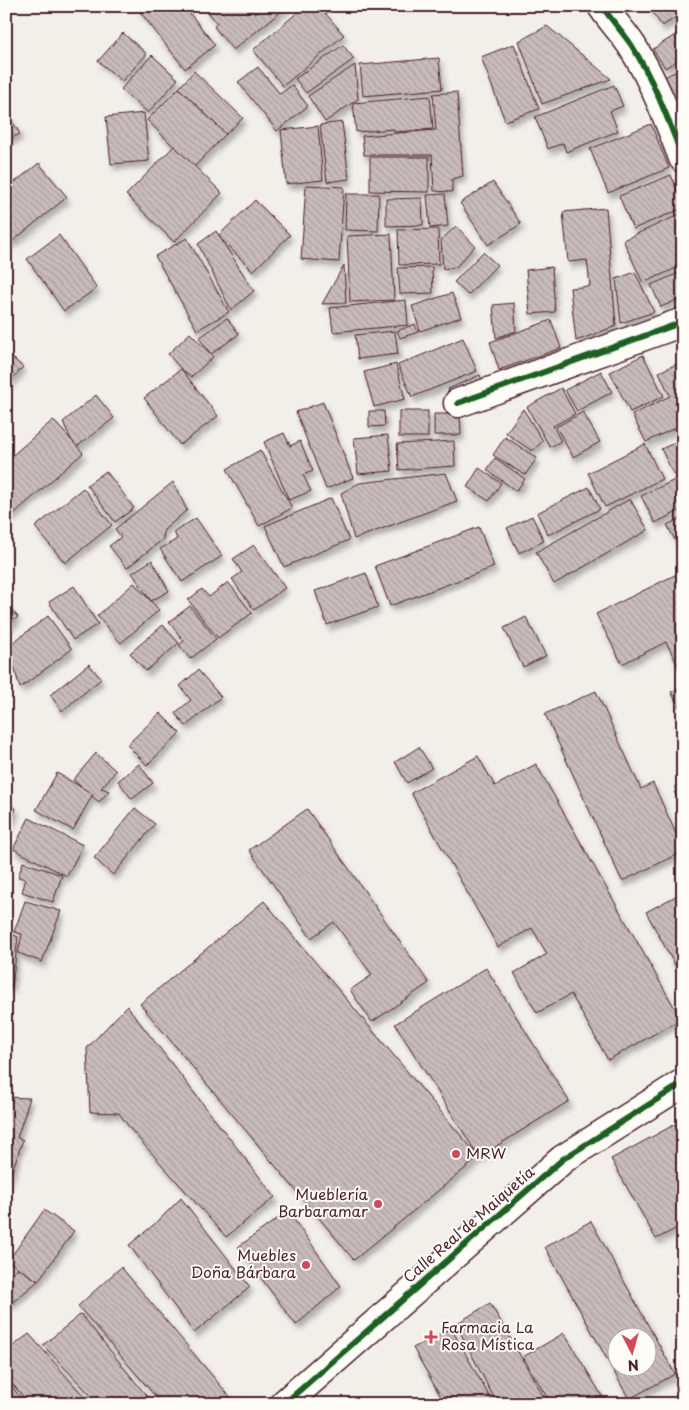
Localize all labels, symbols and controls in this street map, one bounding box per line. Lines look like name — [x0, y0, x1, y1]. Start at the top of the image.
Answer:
place label: MRW — [466, 1141, 507, 1164]
marker: MRW — [450, 1148, 462, 1160]
street label: Calle Real de Maiquetía — [397, 1160, 539, 1288]
place label: Mueblería Barbaramar — [278, 1182, 369, 1222]
marker: Mueblería Barbaramar — [372, 1198, 384, 1210]
place label: Muebles Doña Bárbara — [191, 1243, 297, 1283]
marker: Muebles Doña Bárbara — [300, 1259, 312, 1271]
place label: Farmacia La Rosa Mística — [441, 1315, 535, 1355]
north arrow — [606, 1328, 656, 1378]
marker: Farmacia La Rosa Mística — [425, 1331, 437, 1343]
text: N — [627, 1354, 640, 1376]

